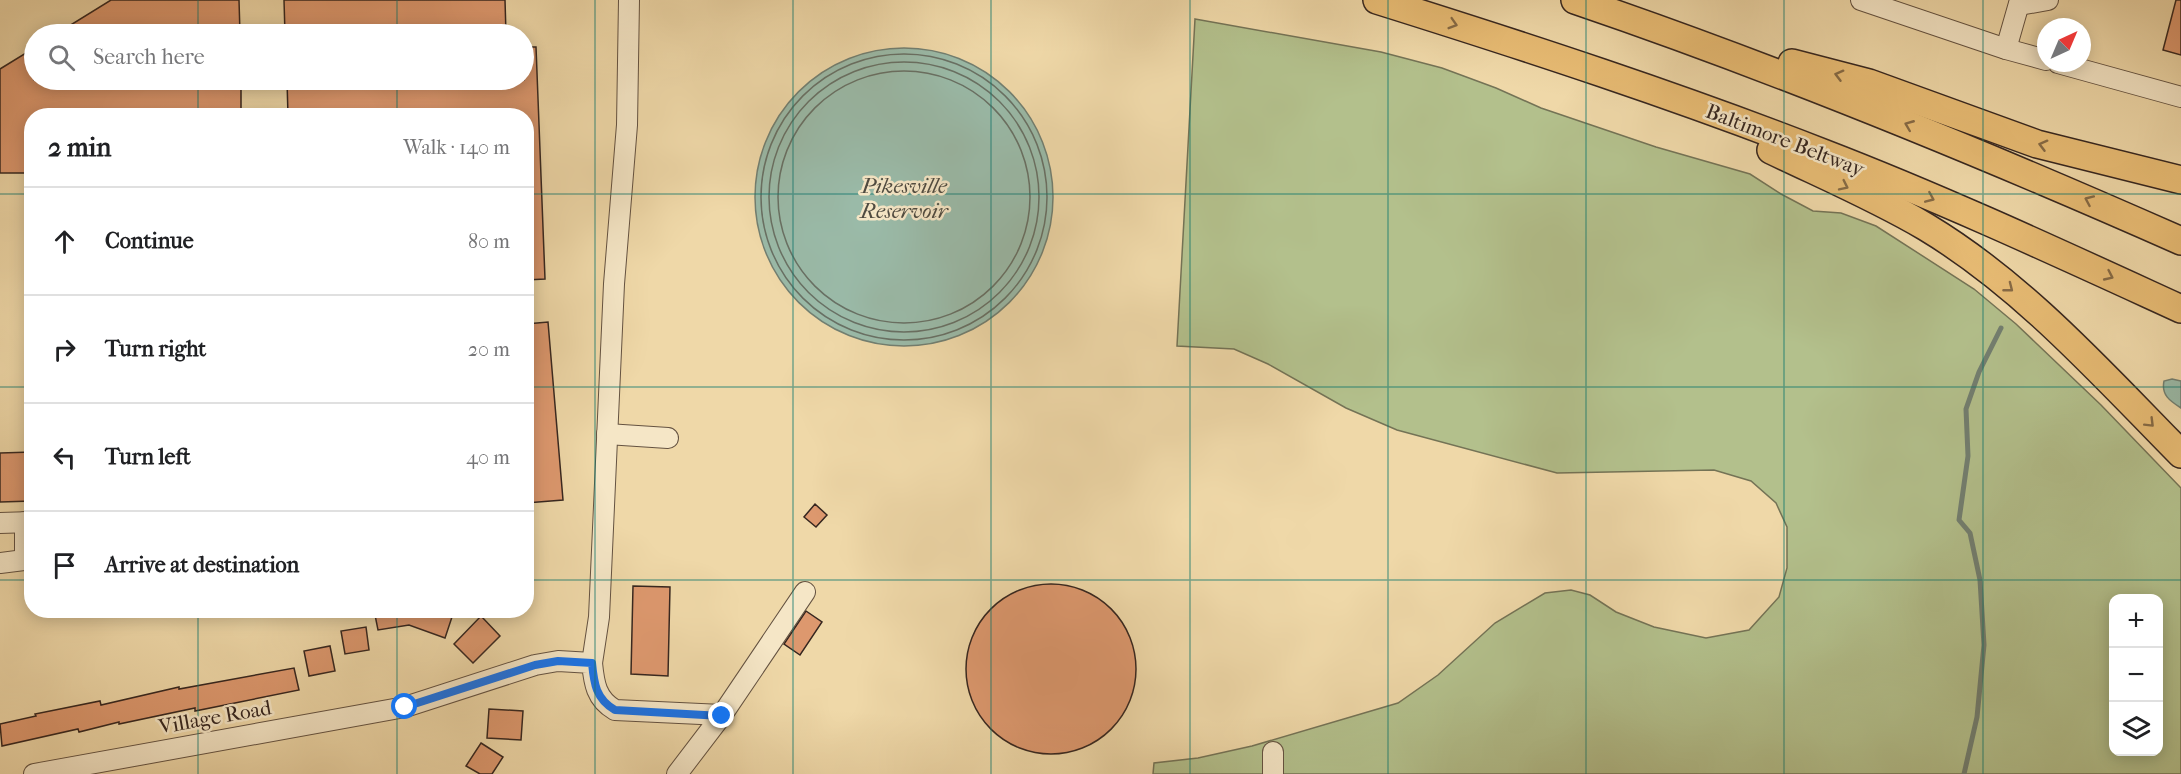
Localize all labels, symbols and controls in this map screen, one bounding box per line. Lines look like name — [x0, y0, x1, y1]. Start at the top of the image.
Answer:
one-way arrow — [1447, 17, 1458, 29]
north arrow — [2037, 18, 2091, 72]
search box — [24, 24, 534, 90]
icon: search — [45, 41, 78, 74]
text: Search here — [93, 44, 205, 70]
one-way arrow — [1834, 70, 1844, 82]
street label: Baltimore Beltway — [1703, 99, 1868, 181]
one-way arrow — [1904, 120, 1915, 132]
text: 2 min — [48, 132, 111, 163]
text: Walk · 140 m — [403, 136, 510, 159]
one-way arrow — [2038, 140, 2048, 153]
water label: Pikesville Reservoir — [858, 173, 950, 224]
one-way arrow — [1838, 178, 1849, 190]
one-way arrow — [1924, 191, 1935, 203]
one-way arrow — [2084, 196, 2095, 208]
icon: ahead — [48, 225, 81, 258]
text: Continue — [105, 228, 194, 254]
text: 80 m — [468, 230, 510, 253]
one-way arrow — [2103, 269, 2114, 281]
one-way arrow — [2003, 281, 2014, 292]
icon: right — [48, 333, 81, 366]
text: Turn right — [105, 336, 206, 362]
text: 20 m — [468, 338, 510, 361]
one-way arrow — [2143, 415, 2154, 426]
icon: left — [48, 441, 81, 474]
text: Turn left — [105, 444, 191, 470]
text: 40 m — [466, 446, 510, 469]
icon: arrive — [48, 549, 81, 582]
text: Arrive at destination — [105, 552, 299, 578]
map controls — [2109, 594, 2163, 756]
button: + — [2109, 594, 2163, 648]
button: − — [2109, 648, 2163, 702]
route start — [391, 693, 417, 719]
street label: Village Road — [156, 695, 274, 739]
route end — [708, 702, 734, 728]
button: layers — [2109, 702, 2163, 756]

